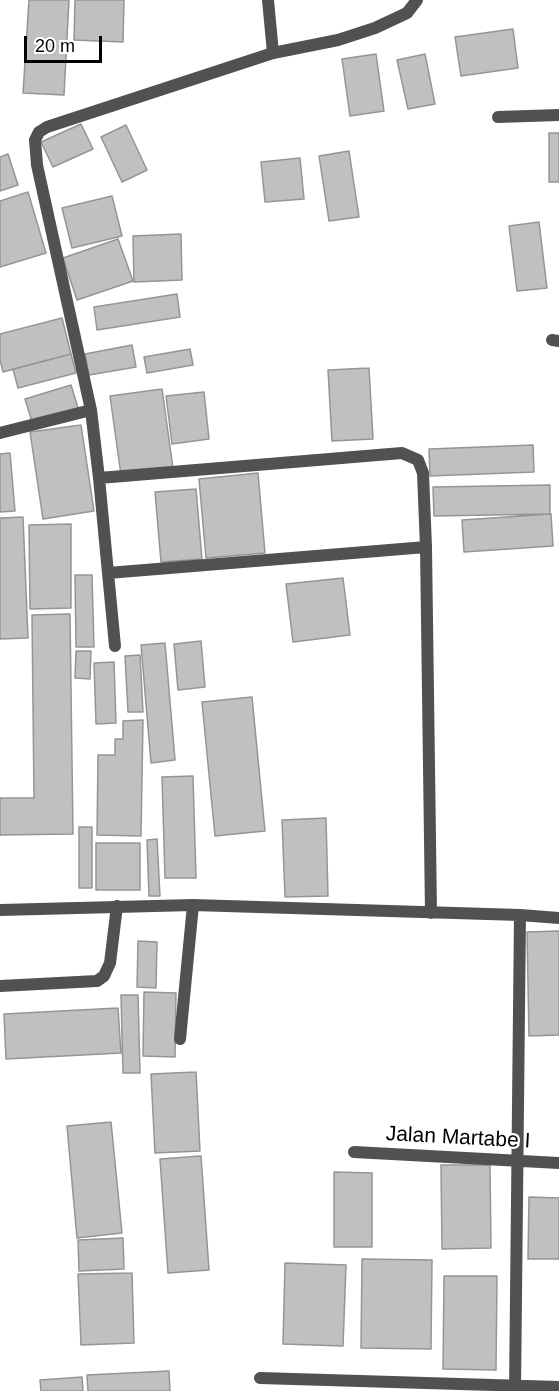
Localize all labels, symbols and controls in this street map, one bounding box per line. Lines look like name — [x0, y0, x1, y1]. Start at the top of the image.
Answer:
scale bar — [27, 24, 105, 62]
text: 20 m — [35, 36, 75, 56]
street label: Jalan Martabe I — [385, 1122, 531, 1154]

